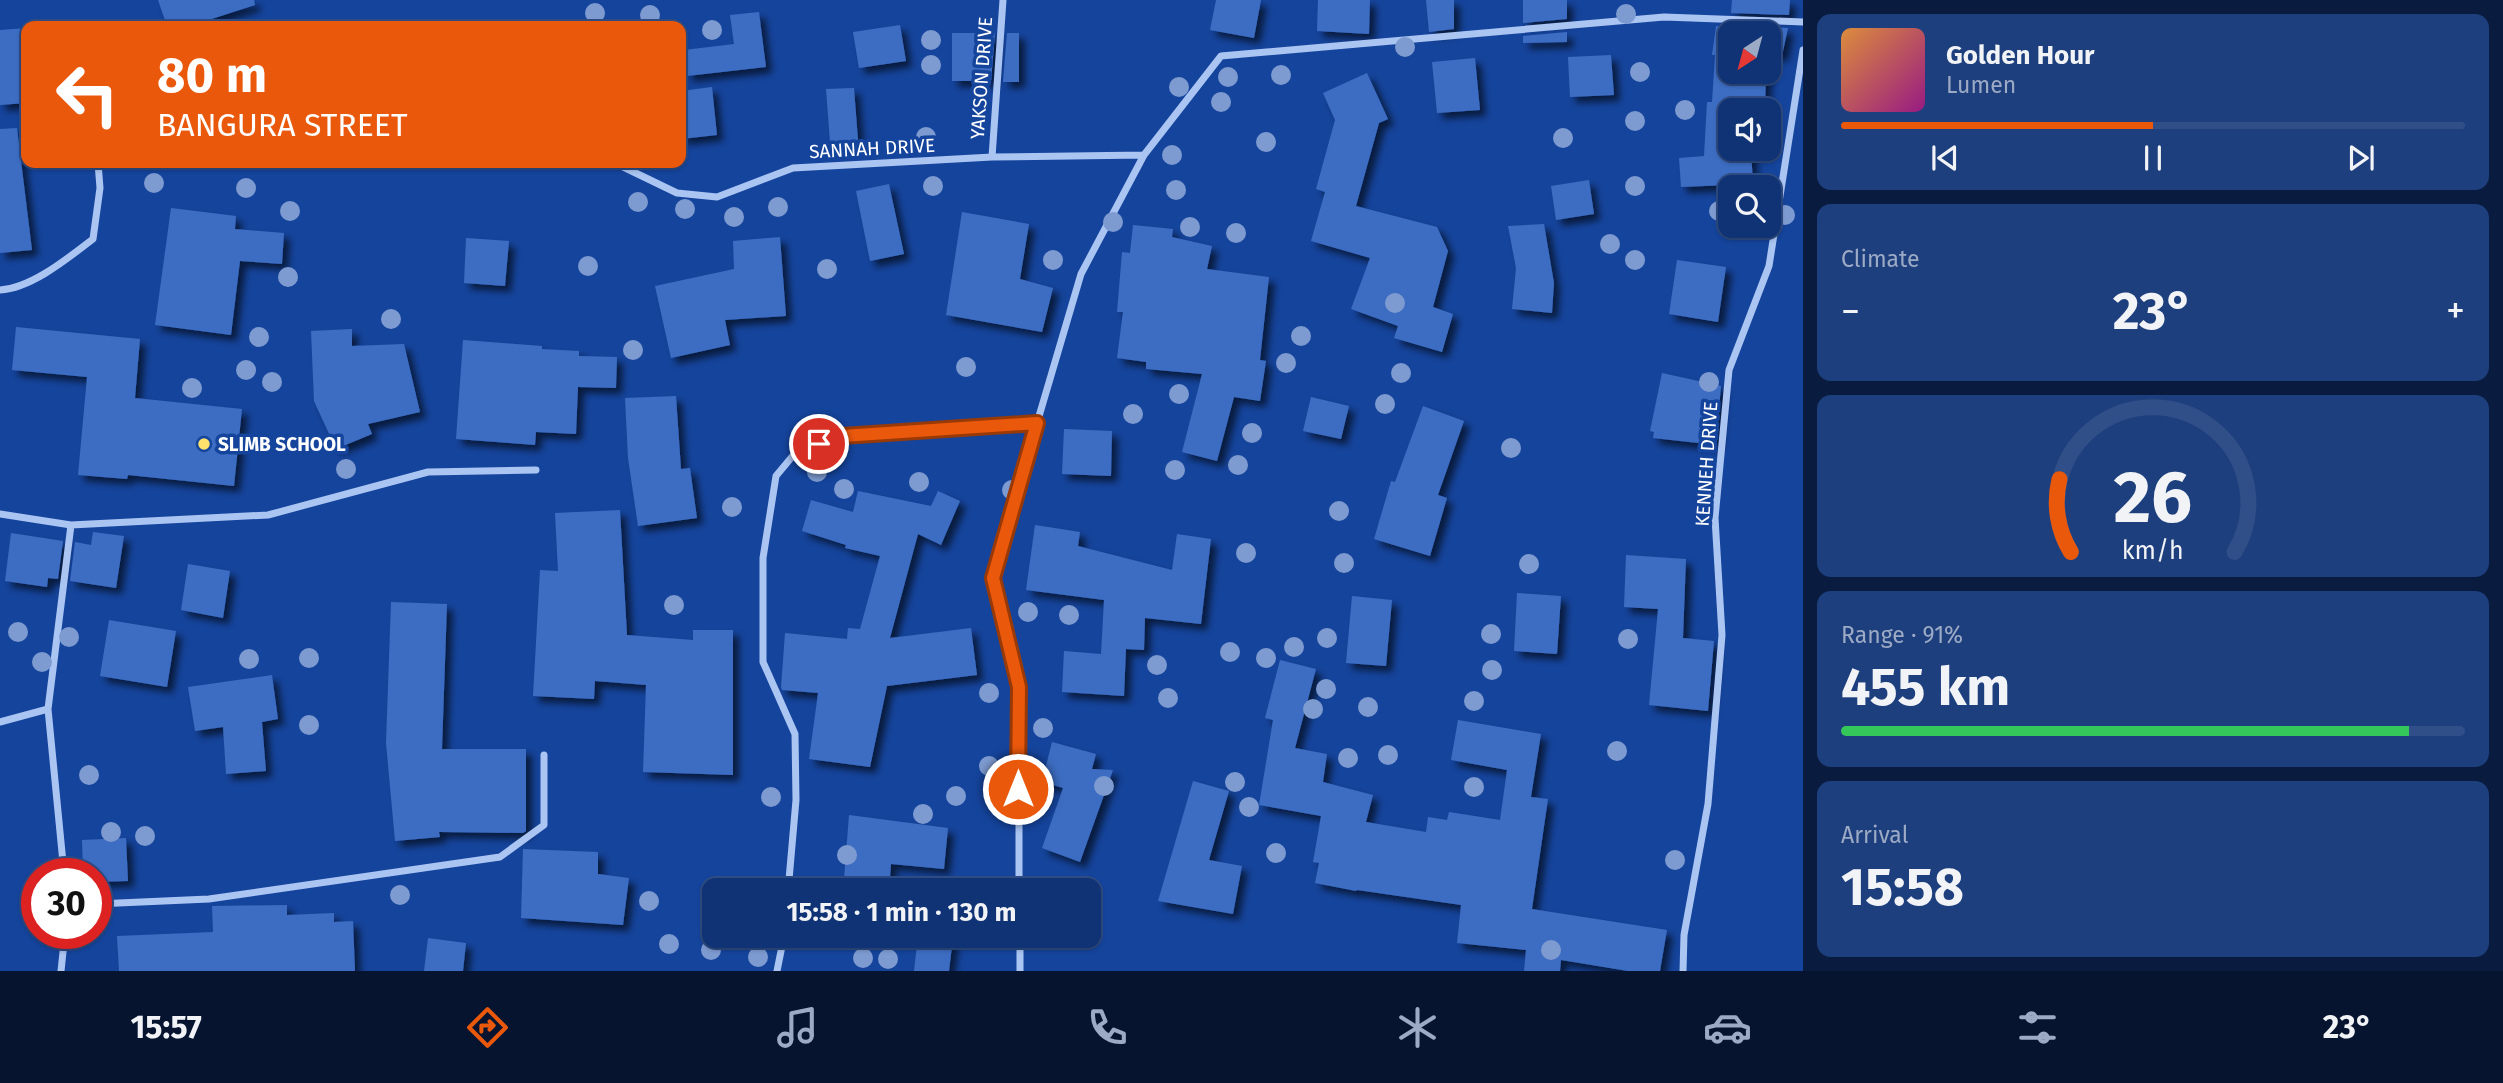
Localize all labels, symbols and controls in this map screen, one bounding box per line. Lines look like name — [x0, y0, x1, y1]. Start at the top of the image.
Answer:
street label: YAKSON DRIVE — [966, 16, 997, 140]
north arrow — [1718, 21, 1782, 84]
map controls — [1718, 21, 1781, 238]
text: Golden Hour — [1946, 40, 2094, 71]
text: 80 m — [157, 46, 267, 105]
icon: left — [42, 49, 133, 140]
text: Lumen — [1946, 71, 2016, 99]
button: sound — [1718, 98, 1781, 161]
text: BANGURA STREET — [157, 106, 407, 144]
street label: SANNAH DRIVE — [809, 134, 936, 163]
icon: previous — [1926, 139, 1964, 177]
icon: pause — [2134, 139, 2172, 177]
icon: next — [2342, 139, 2380, 177]
button: search — [1718, 175, 1781, 238]
text: Climate — [1841, 245, 1920, 273]
text: 23° — [2113, 280, 2193, 343]
text: − — [1841, 288, 1860, 334]
text: + — [2446, 288, 2465, 334]
street label: KENNEH DRIVE — [1691, 401, 1722, 527]
pin — [789, 414, 849, 474]
icon: arrive — [800, 425, 838, 463]
place label: SLIMB SCHOOL — [218, 433, 346, 456]
marker: SLIMB SCHOOL — [196, 436, 212, 452]
text: 26 — [2114, 454, 2192, 541]
text: km/h — [2122, 535, 2184, 565]
text: Range · 91% — [1841, 621, 1963, 649]
text: 455 km — [1841, 656, 2010, 719]
position arrow — [981, 752, 1055, 826]
text: Arrival — [1841, 821, 1908, 849]
text: 15:58 — [1841, 856, 1964, 919]
speed limit sign: 30 — [21, 858, 112, 949]
text: 15:58 · 1 min · 130 m — [786, 897, 1017, 928]
icon: directions — [463, 1003, 512, 1052]
icon: music — [773, 1003, 822, 1052]
icon: phone — [1083, 1003, 1132, 1052]
icon: climate — [1393, 1003, 1442, 1052]
icon: car — [1703, 1003, 1752, 1052]
icon: filters — [2013, 1003, 2062, 1052]
text: 15:57 — [131, 1008, 202, 1046]
text: 23° — [2323, 1008, 2372, 1046]

